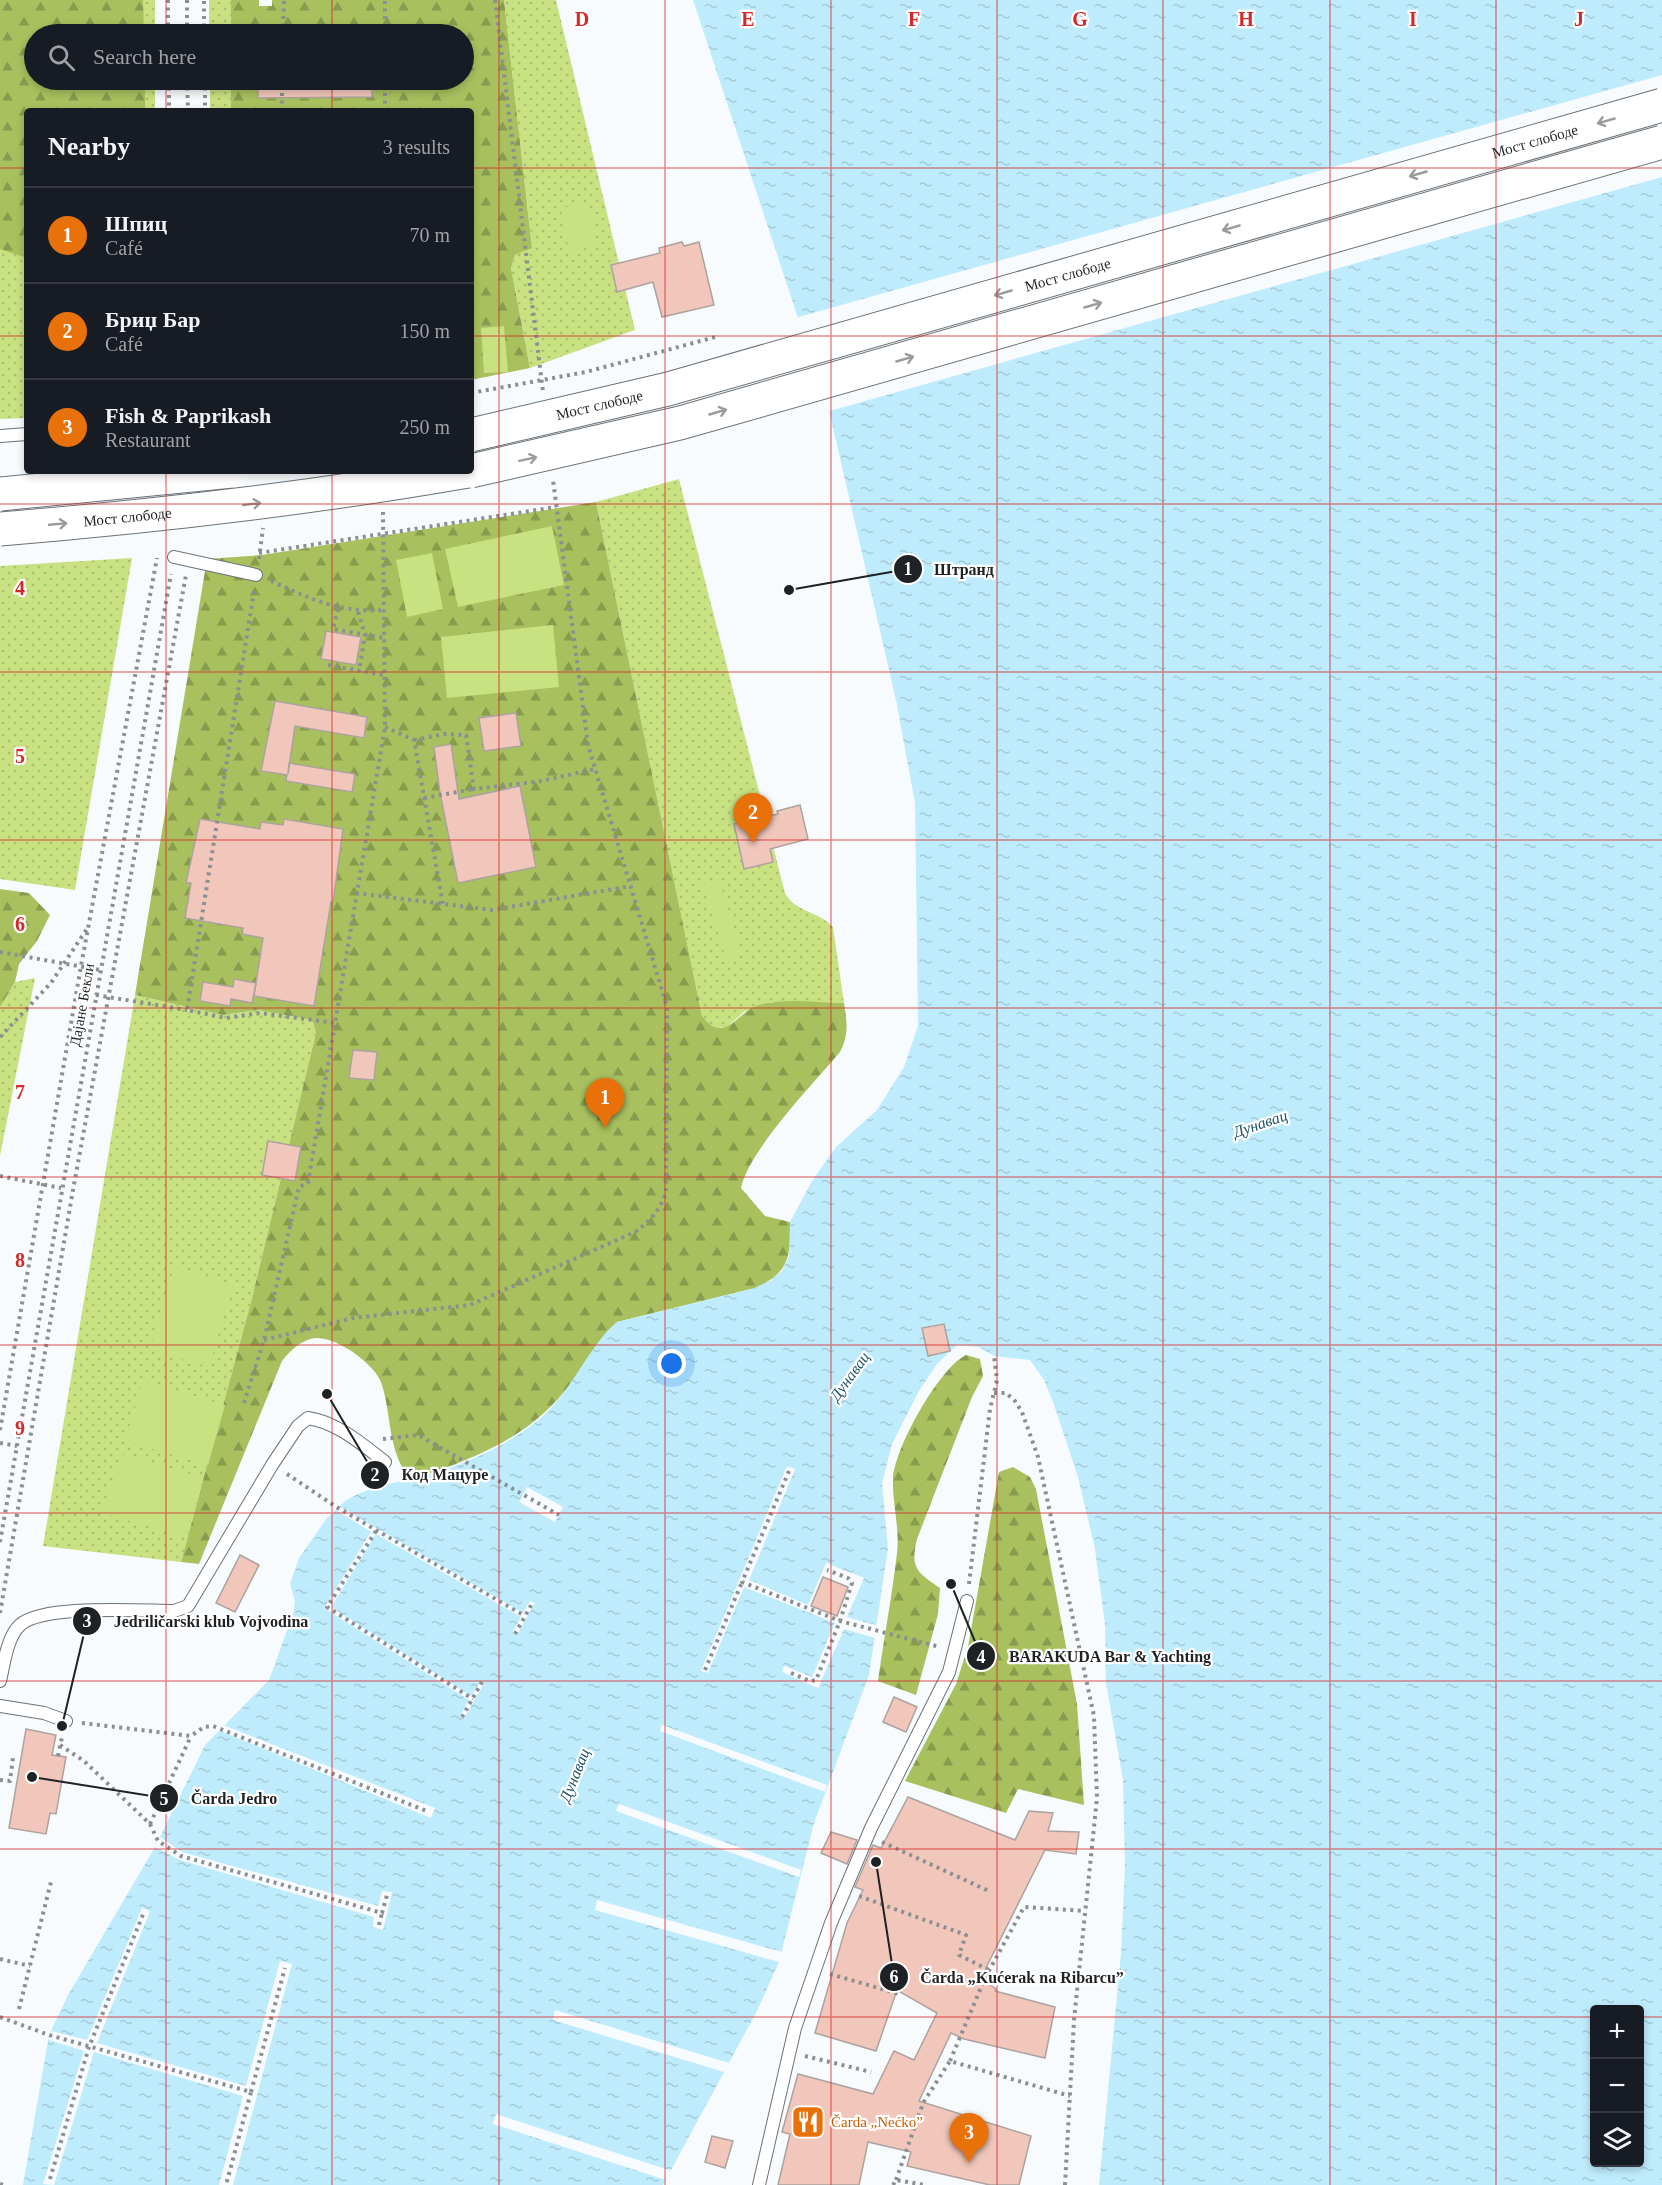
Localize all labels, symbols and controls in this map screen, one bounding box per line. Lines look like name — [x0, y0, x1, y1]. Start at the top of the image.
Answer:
text: D — [575, 8, 589, 30]
text: E — [741, 8, 755, 30]
text: F — [908, 8, 920, 30]
text: G — [1072, 8, 1088, 30]
text: H — [1238, 8, 1254, 30]
text: I — [1409, 8, 1417, 30]
text: J — [1574, 8, 1584, 30]
search box — [24, 24, 474, 90]
icon: search — [45, 41, 78, 74]
text: Search here — [93, 44, 196, 69]
one-way arrow — [1597, 116, 1616, 127]
street label: Мост слободе — [1490, 121, 1580, 161]
text: Nearby — [48, 132, 130, 161]
text: 3 results — [383, 136, 450, 158]
one-way arrow — [1409, 169, 1428, 181]
text: Шпиц — [105, 211, 167, 236]
one-way arrow — [1222, 223, 1241, 234]
text: 1 — [63, 224, 73, 246]
text: 70 m — [409, 224, 450, 246]
text: Café — [105, 237, 143, 259]
street label: Мост слободе — [1023, 255, 1113, 295]
one-way arrow — [994, 288, 1013, 300]
one-way arrow — [1083, 299, 1102, 310]
text: Бриџ Бар — [105, 307, 200, 332]
text: 2 — [63, 320, 73, 342]
text: 150 m — [399, 320, 450, 342]
text: Café — [105, 333, 143, 355]
one-way arrow — [895, 352, 914, 364]
street label: Мост слободе — [555, 387, 645, 423]
text: Fish & Paprikash — [105, 403, 271, 428]
one-way arrow — [708, 406, 727, 417]
text: 3 — [63, 416, 73, 438]
text: 250 m — [399, 416, 450, 438]
text: Restaurant — [105, 429, 191, 451]
one-way arrow — [518, 453, 538, 464]
one-way arrow — [242, 498, 262, 509]
street label: Мост слободе — [83, 505, 173, 530]
one-way arrow — [48, 519, 68, 530]
callout: Штранд — [893, 552, 1006, 586]
text: 1 — [904, 559, 913, 579]
text: Штранд — [934, 561, 994, 579]
text: 4 — [15, 577, 25, 599]
text: 5 — [15, 745, 25, 767]
pin: 2 — [734, 794, 772, 843]
text: 6 — [15, 913, 25, 935]
street label: Дајане Бекли — [67, 962, 97, 1048]
pin: 1 — [586, 1078, 624, 1128]
text: 7 — [15, 1081, 25, 1103]
water label: Дунавац — [1229, 1106, 1290, 1142]
text: 8 — [15, 1249, 25, 1271]
your location — [657, 1349, 686, 1378]
water label: Дунавац — [825, 1349, 874, 1406]
text: 9 — [15, 1417, 25, 1439]
callout: Код Мацуре — [360, 1458, 500, 1492]
text: 2 — [371, 1465, 380, 1485]
text: Код Мацуре — [402, 1466, 488, 1484]
callout: Jedriličarski klub Vojvodina — [72, 1604, 321, 1638]
text: 3 — [83, 1611, 92, 1631]
text: Jedriličarski klub Vojvodina — [114, 1613, 308, 1631]
callout: BARAKUDA Bar & Yachting — [966, 1639, 1224, 1673]
text: 4 — [977, 1647, 986, 1667]
text: BARAKUDA Bar & Yachting — [1009, 1648, 1211, 1666]
water label: Дунавац — [555, 1746, 594, 1807]
callout: Čarda Jedro — [149, 1781, 290, 1815]
text: 5 — [160, 1789, 169, 1809]
text: Čarda Jedro — [191, 1789, 277, 1807]
callout: Čarda „Kućerak na Ribarcu” — [879, 1960, 1136, 1994]
text: 6 — [890, 1967, 899, 1987]
text: Čarda „Kućerak na Ribarcu” — [920, 1968, 1124, 1986]
map controls — [1590, 2005, 1644, 2167]
button: + — [1590, 2005, 1644, 2059]
button: − — [1590, 2059, 1644, 2113]
restaurant icon: Čarda „Nećko” — [790, 2104, 826, 2140]
button: layers — [1590, 2113, 1644, 2167]
place label: Čarda „Nećko” — [831, 2114, 923, 2130]
pin: 3 — [950, 2114, 988, 2163]

